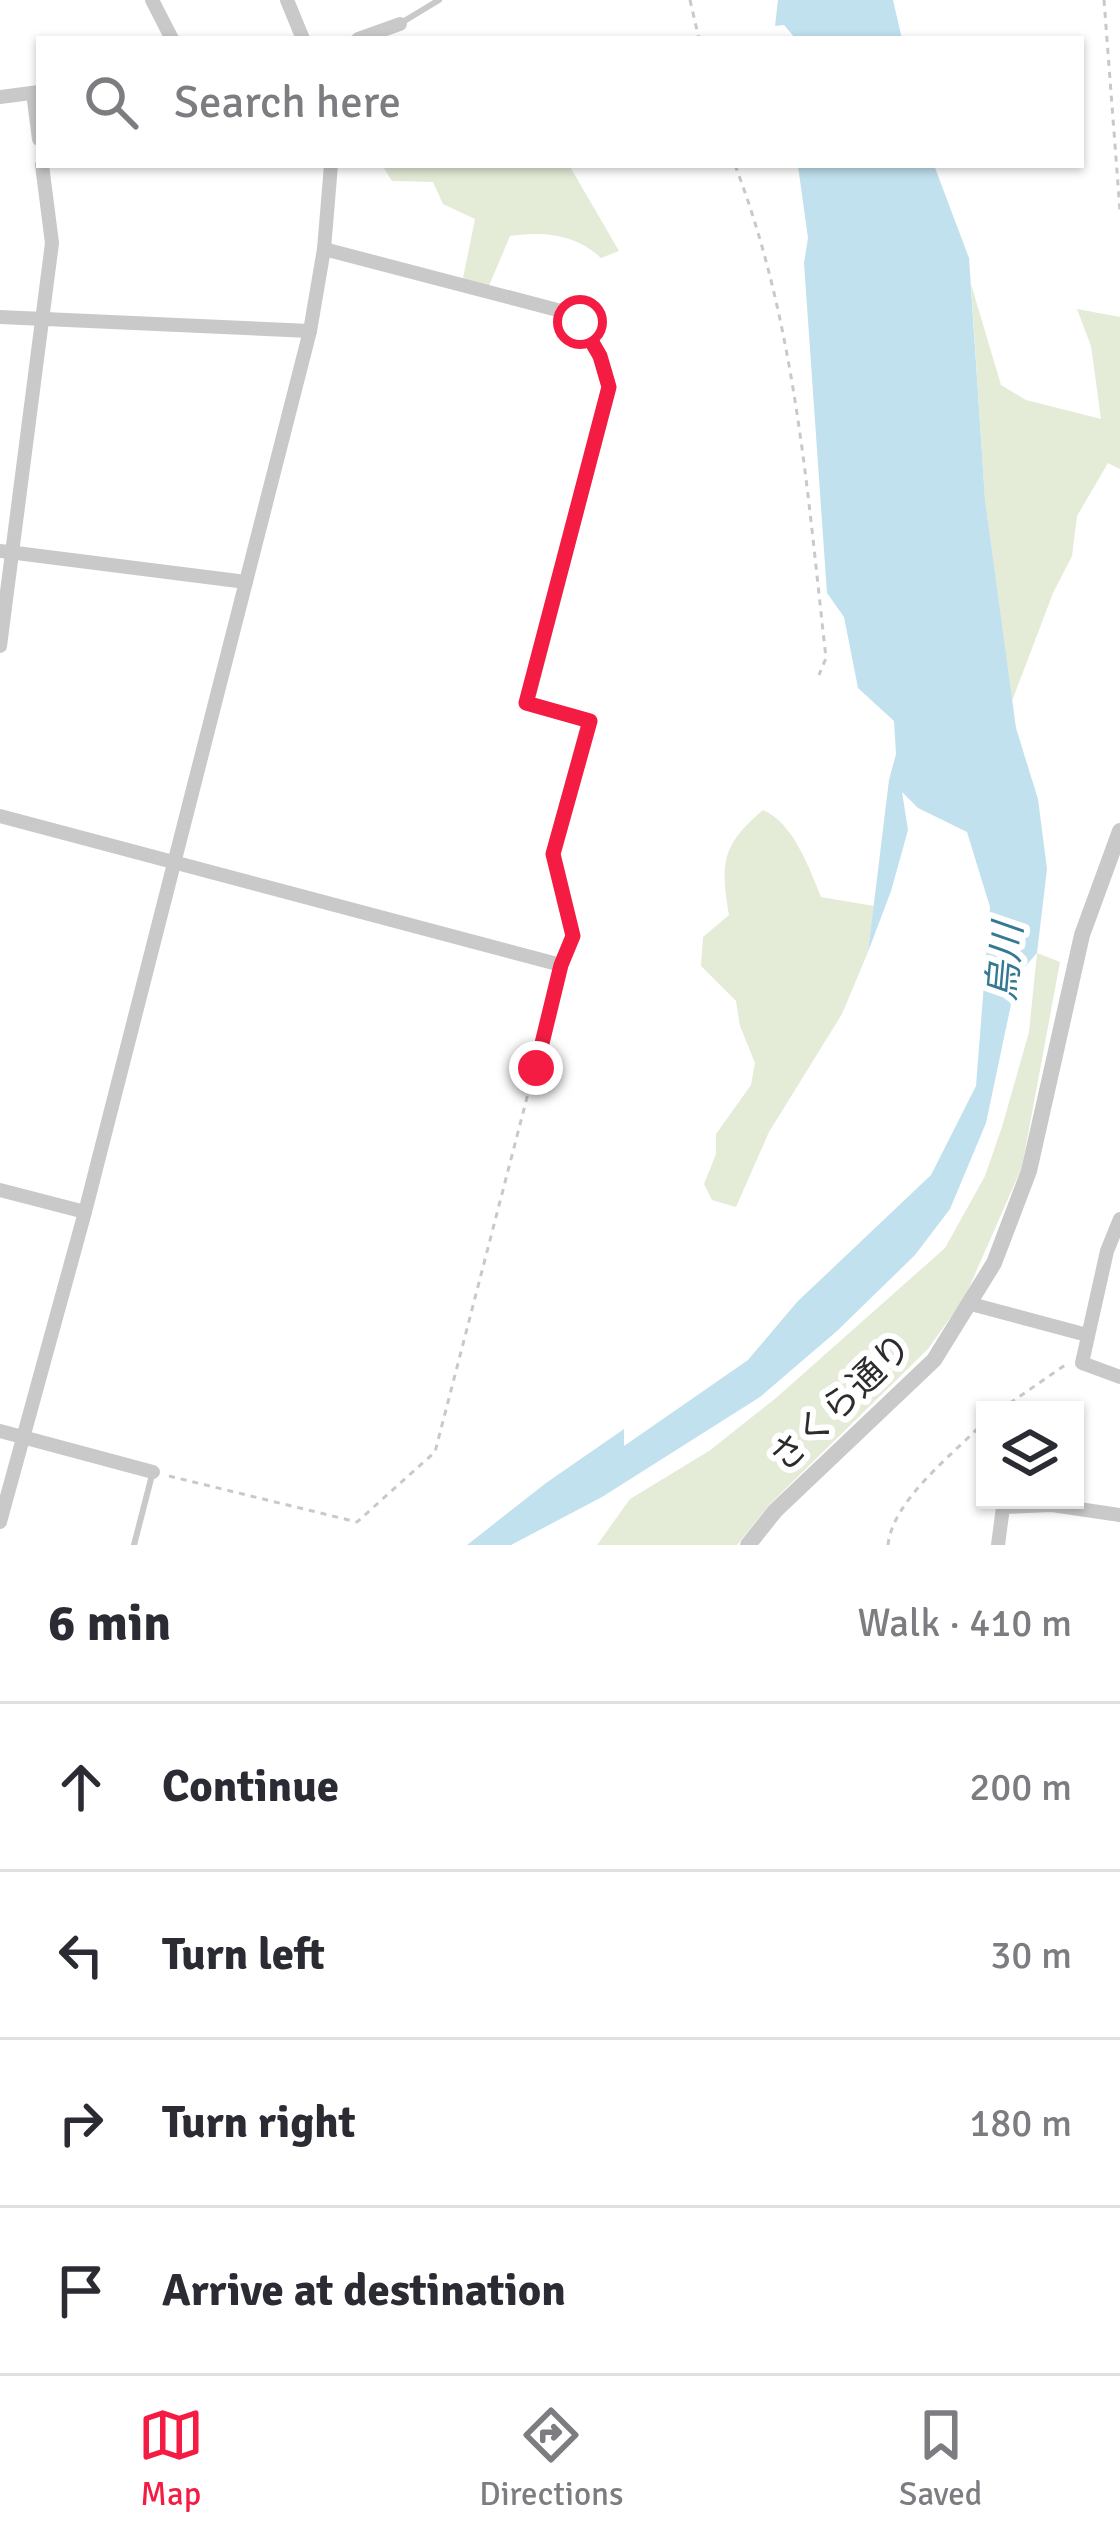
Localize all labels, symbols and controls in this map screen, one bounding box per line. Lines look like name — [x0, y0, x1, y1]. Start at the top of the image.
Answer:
search box — [36, 36, 1084, 168]
icon: search — [78, 69, 144, 135]
text: Search here — [174, 75, 401, 130]
route start — [553, 295, 607, 349]
water label: 烏川 — [978, 917, 1033, 1003]
route end — [509, 1041, 563, 1095]
street label: さくら通り — [761, 1324, 921, 1482]
map controls — [976, 1401, 1084, 1509]
button: layers — [976, 1401, 1084, 1509]
text: 6 min — [48, 1592, 171, 1655]
text: Walk · 410 m — [858, 1599, 1072, 1647]
icon: ahead — [48, 1754, 114, 1820]
text: Continue — [162, 1759, 339, 1814]
text: 200 m — [969, 1763, 1072, 1811]
icon: left — [48, 1922, 114, 1988]
text: Turn left — [162, 1927, 325, 1982]
text: 30 m — [990, 1931, 1072, 1979]
icon: right — [48, 2090, 114, 2156]
text: Turn right — [162, 2095, 356, 2150]
text: 180 m — [969, 2099, 1072, 2147]
icon: arrive — [48, 2258, 114, 2324]
text: Arrive at destination — [162, 2263, 566, 2318]
tab: Map — [138, 2402, 204, 2515]
tab: Directions — [479, 2402, 624, 2515]
tab: Saved — [899, 2402, 982, 2515]

